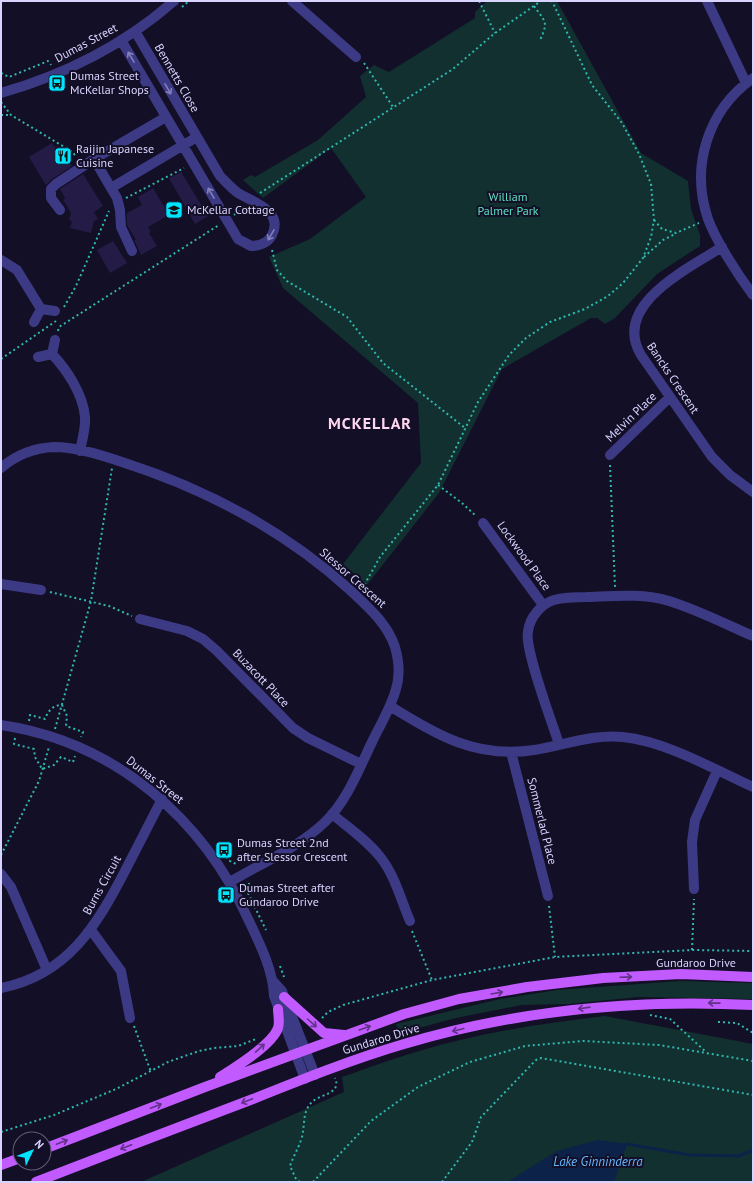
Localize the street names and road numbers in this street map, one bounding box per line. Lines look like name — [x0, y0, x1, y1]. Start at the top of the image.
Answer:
street label: Dumas Street — [52, 20, 120, 65]
street label: Bennetts Close — [152, 41, 203, 115]
street label: Bancks Crescent — [644, 339, 703, 416]
street label: Melvin Place — [602, 389, 659, 445]
street label: Lockwood Place — [494, 518, 554, 593]
street label: Slessor Crescent — [317, 545, 390, 611]
street label: Buzacott Place — [230, 645, 293, 710]
street label: Dumas Street — [124, 752, 187, 807]
street label: Sommerlad Place — [524, 776, 561, 866]
street label: Burns Circuit — [79, 852, 124, 917]
street label: Gundaroo Drive — [656, 955, 736, 970]
street label: Gundaroo Drive — [340, 1020, 421, 1057]

